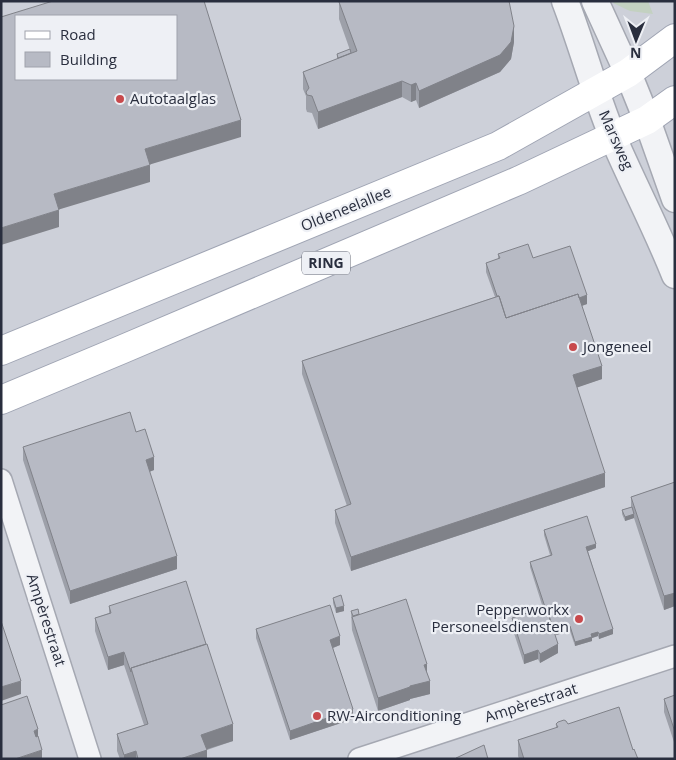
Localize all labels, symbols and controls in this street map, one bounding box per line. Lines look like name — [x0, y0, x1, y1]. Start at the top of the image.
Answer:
legend — [15, 15, 178, 80]
north arrow — [611, 15, 661, 65]
text: Road — [60, 24, 96, 44]
text: N — [630, 44, 642, 63]
text: Building — [60, 49, 117, 69]
place label: Autotaalglas — [130, 88, 216, 108]
marker: Autotaalglas — [114, 93, 126, 105]
street label: Marsweg — [595, 107, 639, 173]
street label: Oldeneelallee — [298, 181, 394, 235]
road number: RING — [302, 252, 350, 274]
place label: Jongeneel — [581, 336, 652, 356]
marker: Jongeneel — [567, 341, 579, 353]
street label: Ampèrestraat — [23, 571, 71, 669]
place label: Pepperworkx Personeelsdiensten — [432, 599, 569, 636]
marker: Pepperworkx Personeelsdiensten — [573, 613, 585, 625]
street label: Ampèrestraat — [482, 678, 580, 726]
place label: RW-Airconditioning — [327, 705, 461, 725]
marker: RW-Airconditioning — [311, 710, 323, 722]

